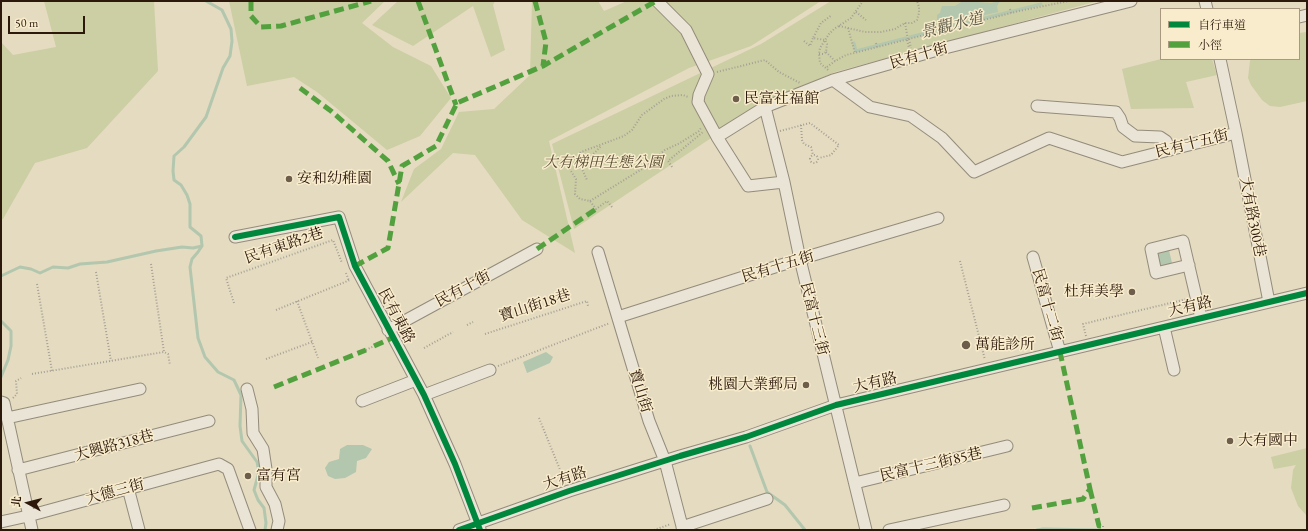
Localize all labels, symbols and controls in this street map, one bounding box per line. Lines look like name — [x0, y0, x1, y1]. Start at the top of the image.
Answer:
scale bar — [10, 8, 87, 34]
legend — [1160, 8, 1300, 60]
water label: 景觀水道 — [919, 9, 985, 43]
text: 50 m — [15, 15, 38, 31]
text: 自行車道 — [1198, 17, 1246, 33]
text: 小徑 — [1198, 37, 1222, 53]
street label: 民有十街 — [888, 39, 950, 73]
place label: 民富社福館 — [744, 90, 819, 108]
marker: 民富社福館 — [731, 94, 741, 104]
street label: 民有十五街 — [1153, 126, 1231, 162]
park label: 大有梯田生態公園 — [543, 154, 663, 172]
place label: 安和幼稚園 — [297, 170, 372, 188]
marker: 安和幼稚園 — [284, 174, 294, 184]
street label: 大有路300巷 — [1235, 175, 1269, 259]
street label: 民有東路2巷 — [242, 224, 326, 268]
street label: 民有十五街 — [740, 247, 816, 287]
street label: 民富十二街 — [1028, 266, 1066, 344]
street label: 民有十街 — [432, 267, 494, 311]
street label: 民富十三街 — [796, 280, 832, 358]
place label: 杜拜美學 — [1064, 283, 1124, 301]
street label: 民有東路 — [374, 285, 418, 347]
street label: 寶山街18巷 — [497, 286, 573, 326]
marker: 杜拜美學 — [1127, 287, 1137, 297]
street label: 大有路 — [1166, 293, 1214, 321]
place label: 萬能診所 — [975, 336, 1035, 354]
marker: 萬能診所 — [960, 339, 972, 351]
street label: 寶山街 — [625, 367, 655, 415]
street label: 大有路 — [851, 369, 899, 397]
place label: 桃園大業郵局 — [708, 376, 798, 394]
marker: 桃園大業郵局 — [801, 380, 811, 390]
street label: 大興路318巷 — [72, 427, 156, 465]
place label: 大有國中 — [1238, 432, 1298, 450]
marker: 大有國中 — [1225, 436, 1235, 446]
street label: 民富十三街85巷 — [878, 444, 984, 486]
street label: 大有路 — [541, 463, 589, 495]
place label: 富有宮 — [256, 467, 301, 485]
marker: 富有宮 — [243, 471, 253, 481]
street label: 大德三街 — [84, 476, 146, 508]
north arrow — [8, 483, 48, 523]
text: 北 — [8, 495, 24, 508]

